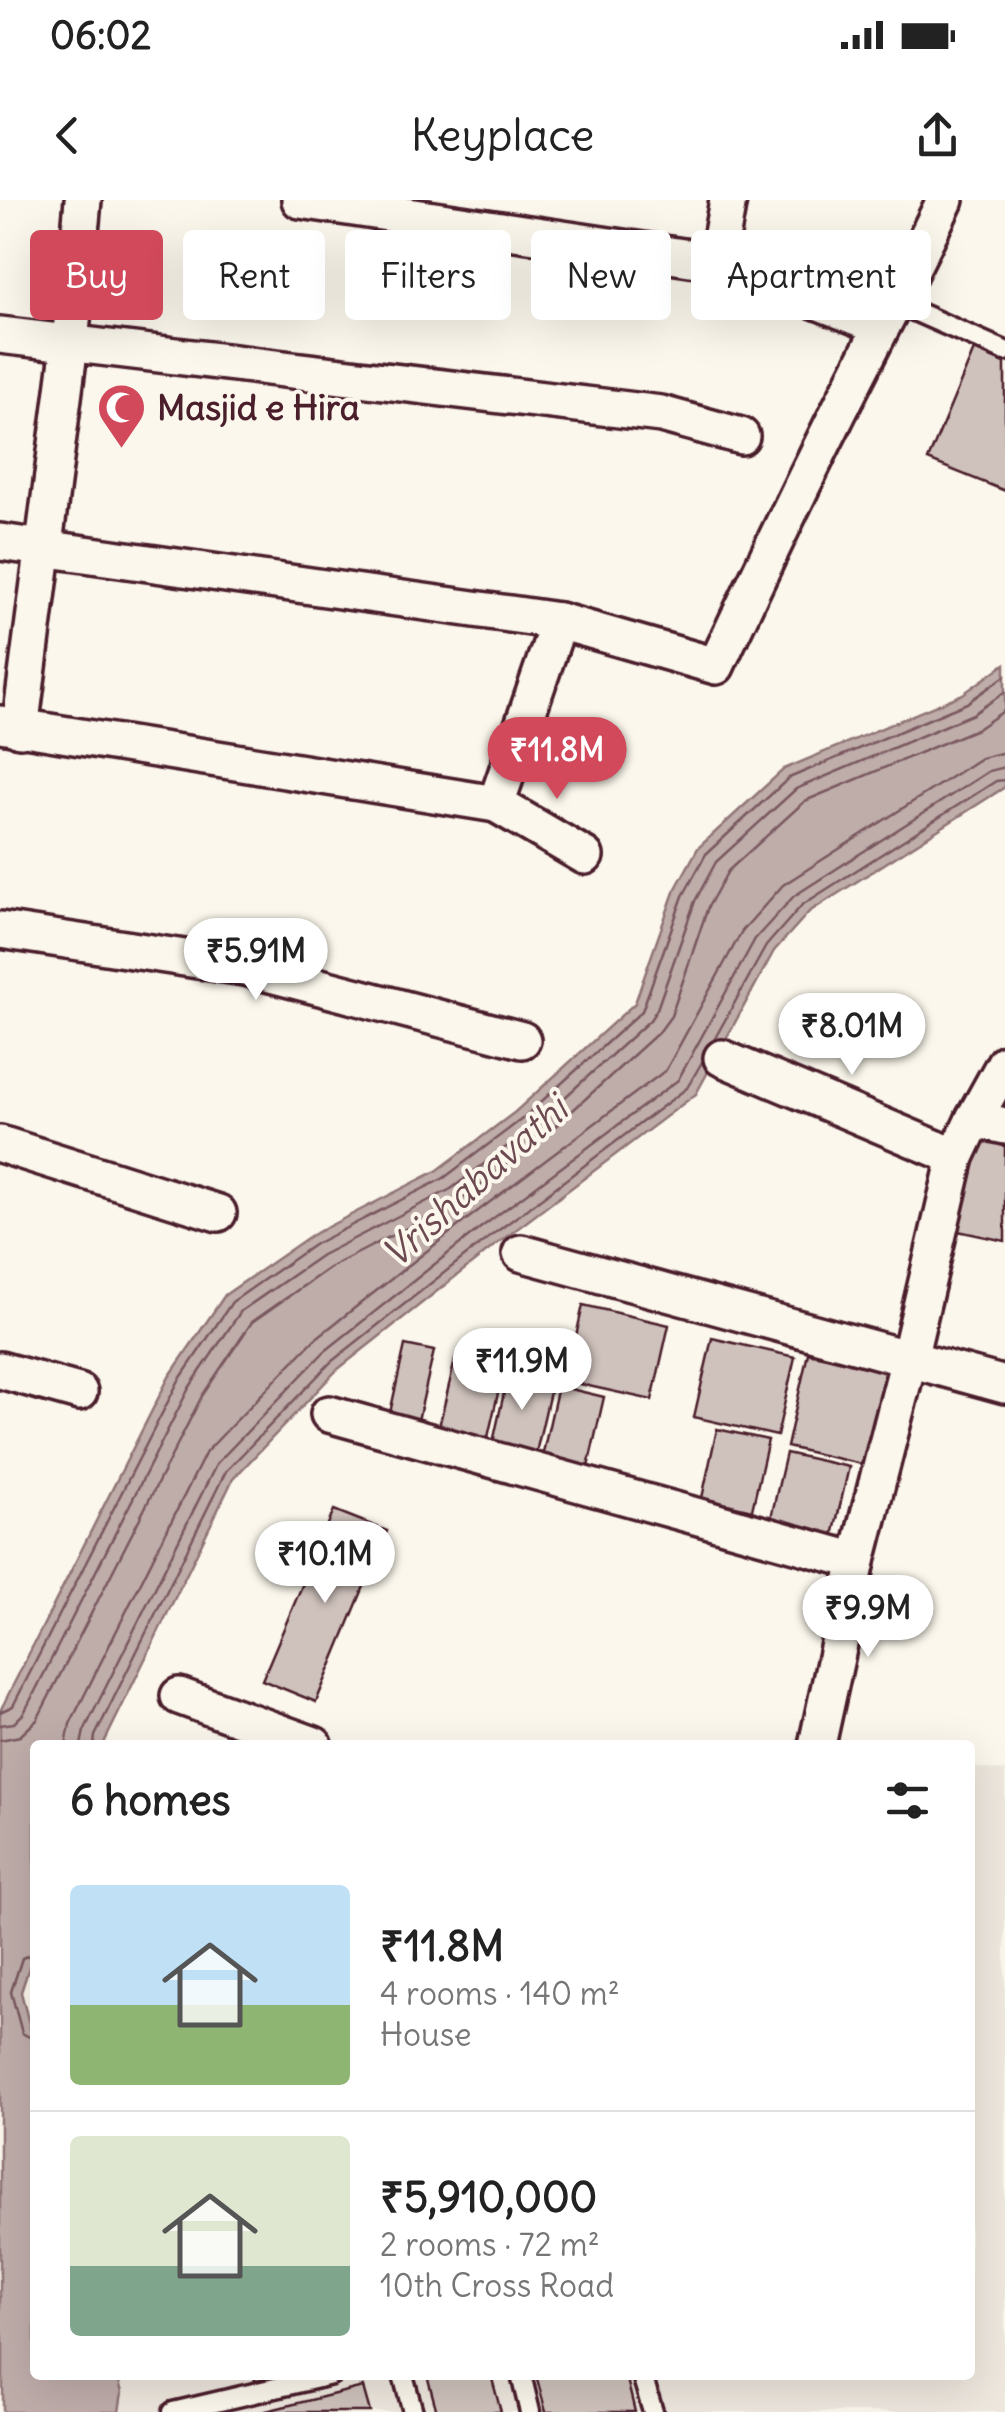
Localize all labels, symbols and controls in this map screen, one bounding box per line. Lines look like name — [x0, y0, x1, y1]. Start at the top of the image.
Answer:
text: 06:02 — [50, 12, 151, 59]
text: Keyplace — [410, 107, 595, 163]
icon: back — [40, 108, 95, 163]
icon: share — [910, 108, 965, 163]
chip: Buy — [30, 230, 163, 320]
chip: Rent — [183, 230, 325, 320]
chip: Filters — [345, 230, 511, 320]
chip: New — [531, 230, 671, 320]
chip: Apartment — [691, 230, 931, 320]
mosque icon: Masjid e Hira — [96, 382, 148, 450]
place label: Masjid e Hira — [157, 385, 360, 429]
pin: ₹11.8M — [476, 717, 638, 802]
text: ₹11.8M — [510, 729, 604, 770]
pin: ₹5.91M — [175, 918, 337, 1003]
text: ₹5.91M — [206, 930, 306, 971]
pin: ₹8.01M — [771, 993, 933, 1078]
text: ₹8.01M — [800, 1005, 904, 1046]
water label: Vrishabavathi — [372, 1083, 580, 1277]
pin: ₹11.9M — [441, 1328, 603, 1413]
text: ₹11.9M — [475, 1340, 569, 1381]
pin: ₹10.1M — [244, 1521, 406, 1606]
text: ₹10.1M — [277, 1533, 373, 1574]
pin: ₹9.9M — [798, 1575, 938, 1660]
text: ₹9.9M — [824, 1587, 912, 1628]
icon: filters — [880, 1773, 935, 1828]
text: 6 homes — [70, 1774, 231, 1826]
text: ₹11.8M — [380, 1920, 504, 1972]
icon: home — [150, 1925, 270, 2045]
text: 4 rooms · 140 m² — [380, 1973, 620, 2014]
text: House — [380, 2014, 471, 2055]
text: ₹5,910,000 — [380, 2171, 597, 2223]
icon: home — [150, 2176, 270, 2296]
text: 2 rooms · 72 m² — [380, 2224, 600, 2265]
text: 10th Cross Road — [380, 2265, 614, 2306]

